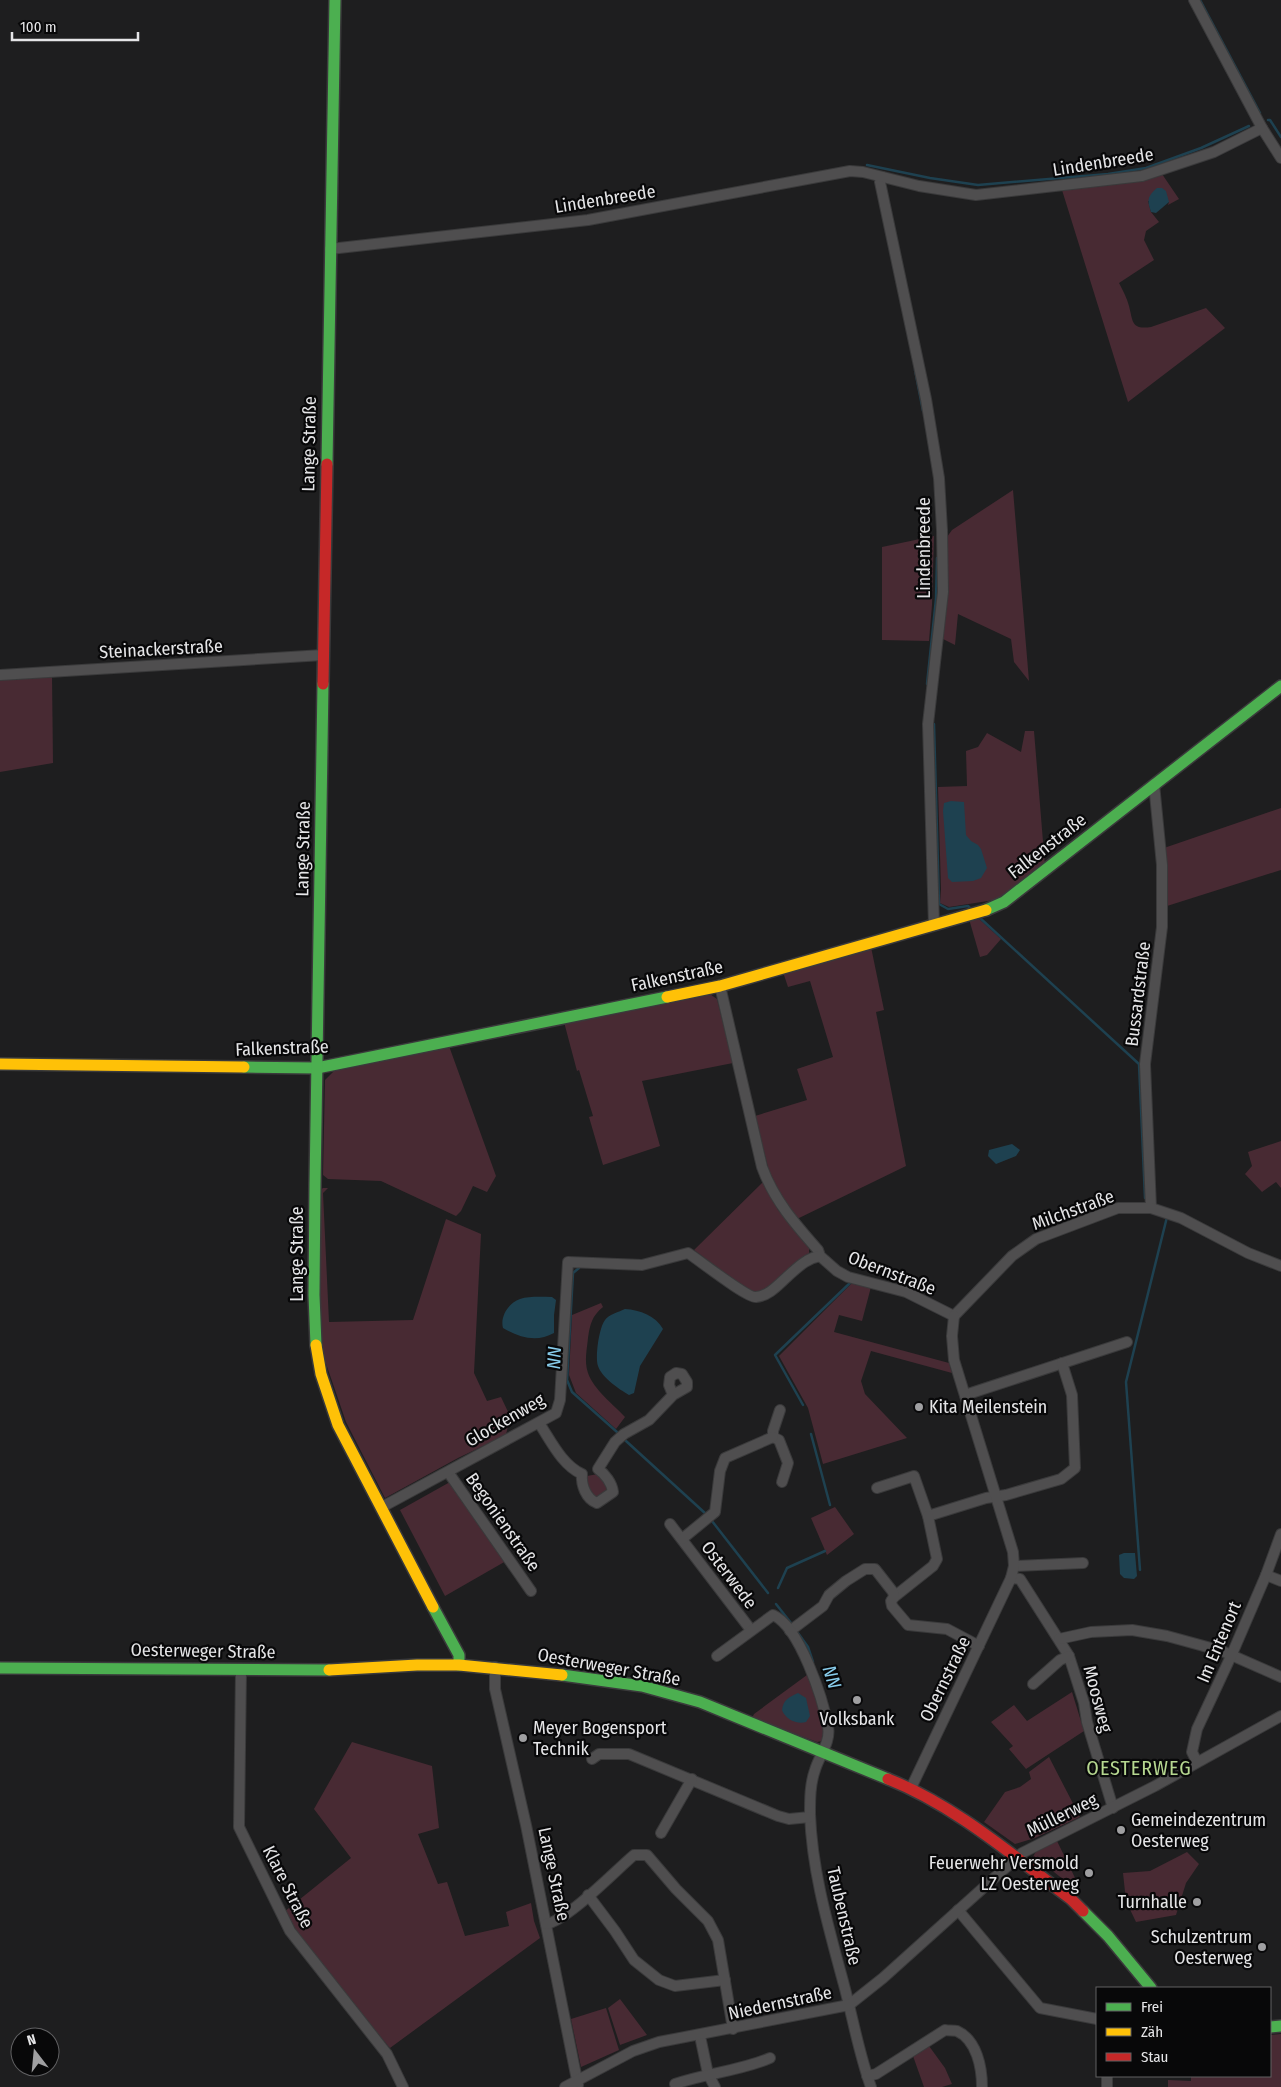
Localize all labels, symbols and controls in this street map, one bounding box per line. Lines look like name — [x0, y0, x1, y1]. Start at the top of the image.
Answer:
scale bar — [12, 10, 139, 42]
text: 100 m — [20, 18, 57, 36]
street label: Lindenbreede — [1051, 143, 1155, 181]
street label: Lindenbreede — [553, 180, 657, 218]
street label: Lange Straße — [297, 396, 321, 492]
street label: Lindenbreede — [913, 497, 935, 599]
street label: Steinackerstraße — [99, 635, 223, 663]
street label: Lange Straße — [291, 801, 315, 897]
street label: Falkenstraße — [1003, 809, 1091, 883]
street label: Bussardstraße — [1121, 940, 1155, 1048]
street label: Falkenstraße — [629, 956, 725, 996]
street label: Falkenstraße — [235, 1035, 329, 1061]
street label: Milchstraße — [1029, 1185, 1117, 1235]
street label: Lange Straße — [286, 1206, 308, 1302]
street label: Obernstraße — [845, 1246, 939, 1300]
water label: NN — [542, 1345, 566, 1370]
street label: Glockenweg — [461, 1388, 549, 1452]
place label: Kita Meilenstein — [929, 1396, 1047, 1418]
marker: Kita Meilenstein — [913, 1401, 925, 1413]
street label: Begonienstraße — [461, 1468, 545, 1576]
street label: Osterwede — [696, 1537, 762, 1613]
street label: Im Entenort — [1192, 1598, 1246, 1686]
street label: Obernstraße — [915, 1633, 975, 1725]
street label: Oesterweger Straße — [130, 1639, 276, 1663]
street label: Oesterweger Straße — [536, 1644, 682, 1690]
water label: NN — [817, 1662, 847, 1692]
street label: Moosweg — [1079, 1663, 1118, 1735]
marker: Volksbank — [851, 1694, 863, 1706]
place label: Volksbank — [819, 1708, 895, 1730]
place label: Meyer Bogensport Technik — [533, 1717, 667, 1760]
marker: Meyer Bogensport Technik — [517, 1732, 529, 1744]
district label: OESTERWEG — [1086, 1756, 1192, 1780]
street label: Müllerweg — [1023, 1788, 1101, 1842]
place label: Gemeindezentrum Oesterweg — [1131, 1809, 1266, 1852]
marker: Gemeindezentrum Oesterweg — [1115, 1824, 1127, 1836]
street label: Lange Straße — [533, 1825, 575, 1923]
street label: Klare Straße — [258, 1842, 318, 1932]
place label: Feuerwehr Versmold LZ Oesterweg — [929, 1852, 1080, 1895]
street label: Taubenstraße — [822, 1865, 866, 1967]
marker: Feuerwehr Versmold LZ Oesterweg — [1083, 1867, 1095, 1879]
place label: Turnhalle — [1118, 1891, 1187, 1913]
marker: Turnhalle — [1191, 1896, 1203, 1908]
place label: Schulzentrum Oesterweg — [1151, 1926, 1253, 1969]
marker: Schulzentrum Oesterweg — [1256, 1941, 1268, 1953]
street label: Niedernstraße — [726, 1981, 834, 2025]
legend — [1096, 1987, 1271, 2077]
text: Frei — [1141, 1998, 1163, 2016]
text: Zäh — [1141, 2023, 1163, 2041]
north arrow — [10, 2027, 60, 2077]
text: N — [25, 2031, 38, 2049]
text: Stau — [1141, 2048, 1168, 2066]

